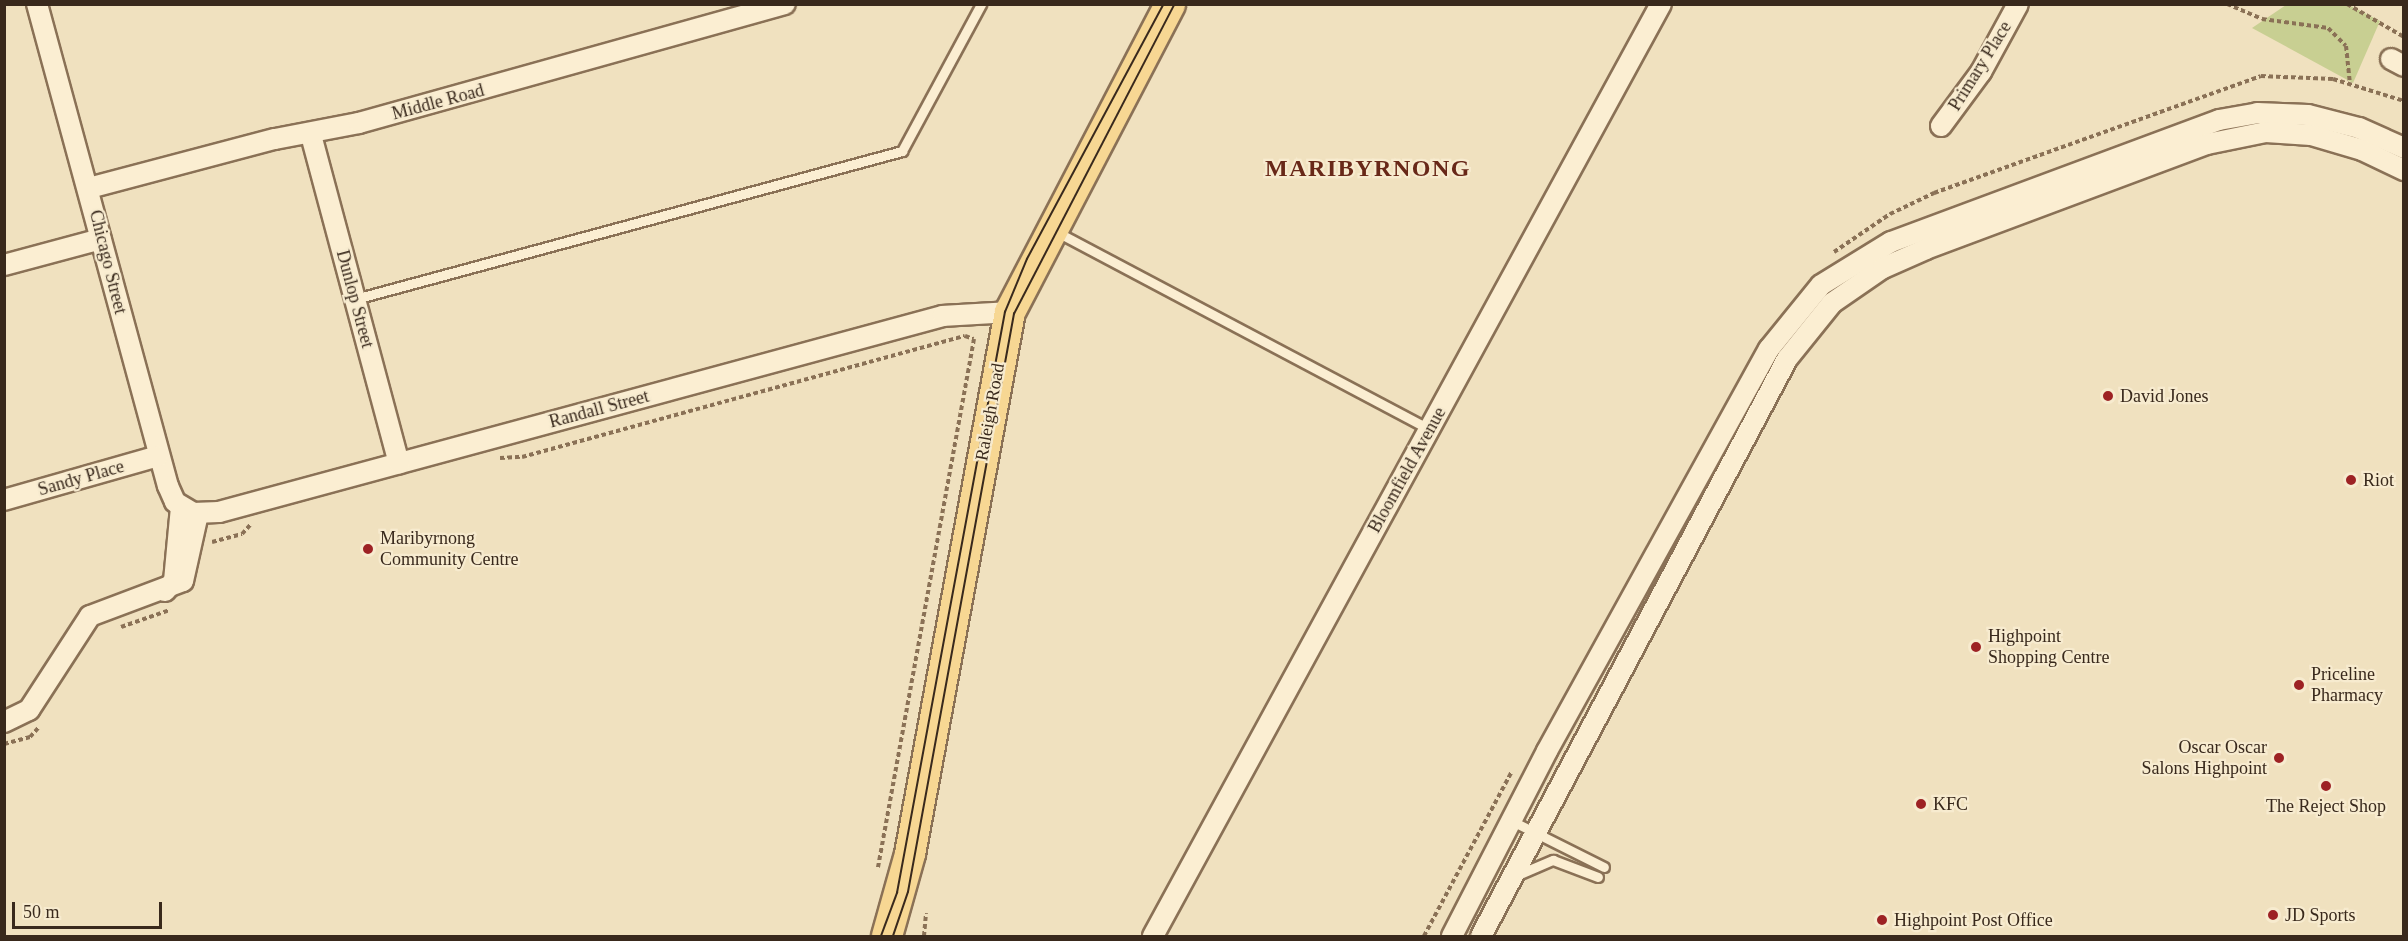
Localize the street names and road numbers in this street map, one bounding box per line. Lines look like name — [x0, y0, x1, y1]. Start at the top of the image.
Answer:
street label: Primary Place — [1944, 17, 2016, 115]
street label: Middle Road — [390, 79, 486, 125]
street label: Chicago Street — [85, 208, 131, 316]
street label: Dunlop Street — [332, 248, 378, 350]
street label: Raleigh Road — [971, 362, 1009, 462]
street label: Randall Street — [547, 385, 651, 433]
street label: Bloomfield Avenue — [1363, 403, 1451, 537]
street label: Sandy Place — [35, 455, 127, 501]

